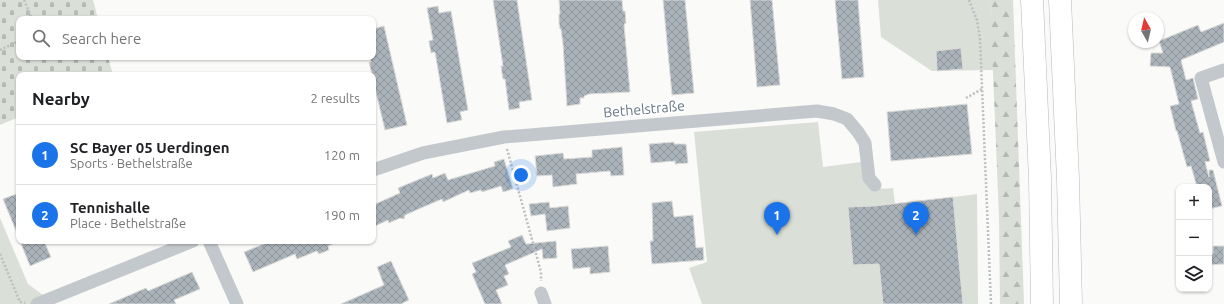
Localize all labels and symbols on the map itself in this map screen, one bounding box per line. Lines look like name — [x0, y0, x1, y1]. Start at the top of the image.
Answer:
north arrow — [1128, 12, 1164, 48]
street label: Bethelstraße — [603, 97, 685, 121]
your location — [511, 165, 531, 185]
pin: 1 — [764, 202, 790, 235]
pin: 2 — [903, 202, 929, 235]

